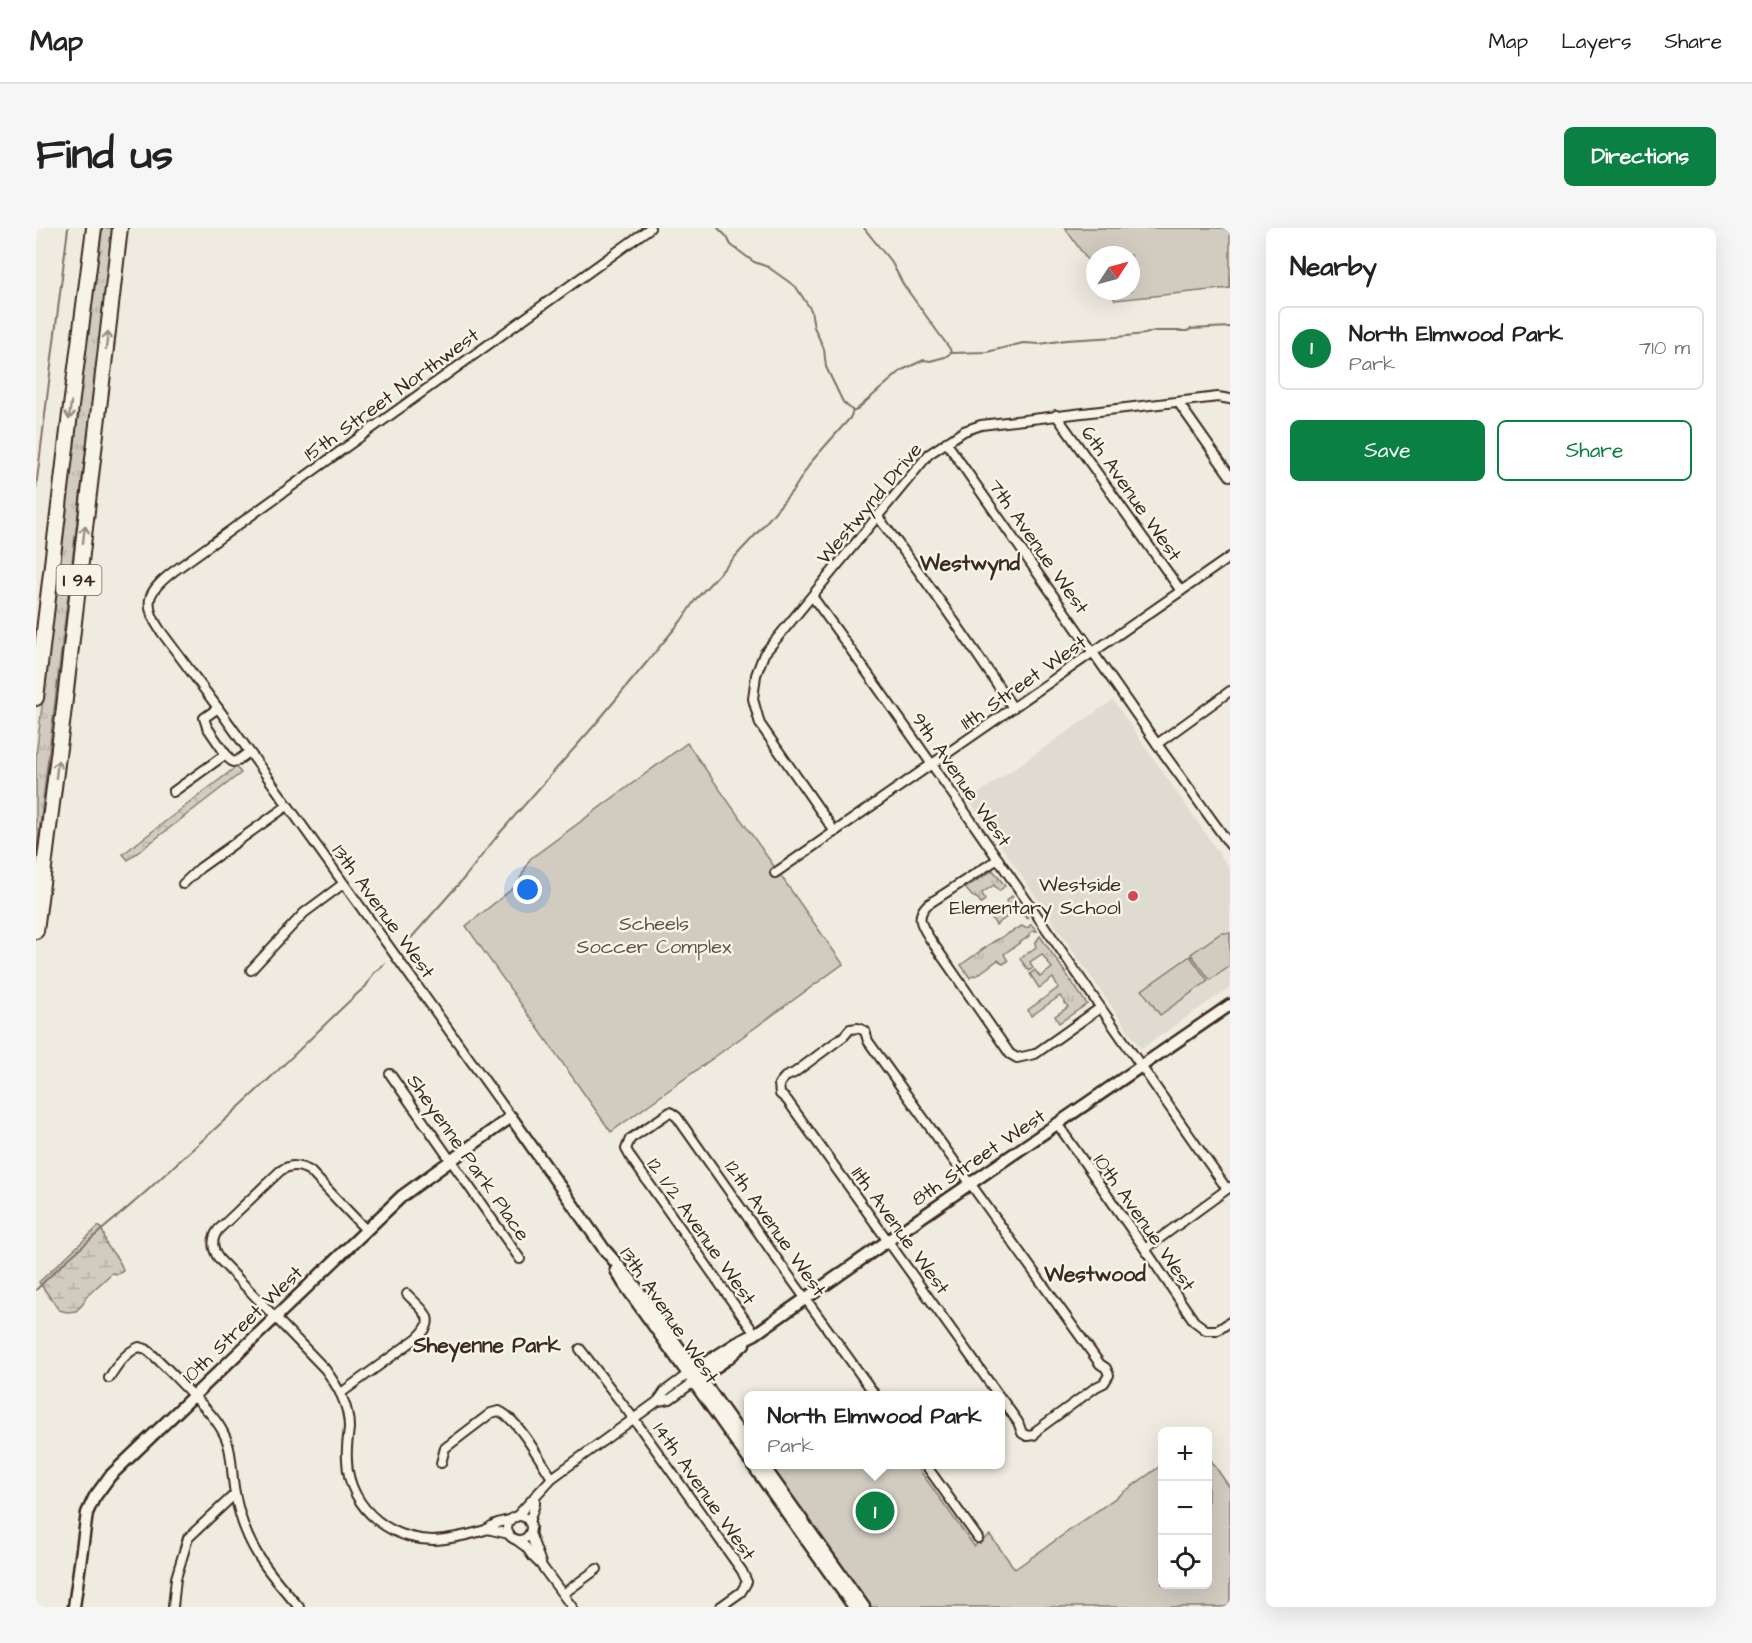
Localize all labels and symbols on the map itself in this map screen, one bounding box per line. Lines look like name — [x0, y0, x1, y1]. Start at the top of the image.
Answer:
north arrow — [1086, 246, 1140, 300]
street label: 15th Street Northwest — [298, 322, 485, 468]
one-way arrow — [102, 330, 113, 350]
one-way arrow — [64, 400, 75, 420]
street label: 6th Avenue West — [1074, 420, 1188, 567]
street label: Westwynd Drive — [810, 437, 930, 571]
street label: 7th Avenue West — [981, 473, 1095, 620]
one-way arrow — [79, 524, 90, 544]
district label: Westwynd — [919, 549, 1020, 581]
road number: I 94 — [56, 565, 102, 595]
street label: 11th Street West — [955, 629, 1092, 737]
street label: 9th Avenue West — [904, 707, 1018, 852]
one-way arrow — [51, 759, 62, 779]
street label: 13th Avenue West — [325, 839, 441, 984]
place label: Westside Elementary School — [949, 871, 1121, 923]
your location — [513, 875, 542, 904]
marker: Westside Elementary School — [1126, 889, 1140, 903]
park label: Scheels Soccer Complex — [577, 910, 732, 961]
street label: Sheyenne Park Place — [399, 1068, 537, 1247]
street label: 8th Street West — [906, 1102, 1051, 1213]
street label: 10th Avenue West — [1086, 1148, 1202, 1297]
street label: 12 1/2 Avenue West — [640, 1152, 763, 1311]
street label: 12th Avenue West — [718, 1155, 833, 1302]
street label: 11th Avenue West — [844, 1161, 956, 1300]
street label: 13th Avenue West — [613, 1242, 725, 1389]
street label: 10th Street West — [176, 1260, 309, 1390]
district label: Westwood — [1043, 1260, 1146, 1289]
district label: Sheyenne Park — [412, 1331, 561, 1363]
street label: 14th Avenue West — [646, 1417, 762, 1566]
pin: 1 — [856, 1488, 894, 1534]

